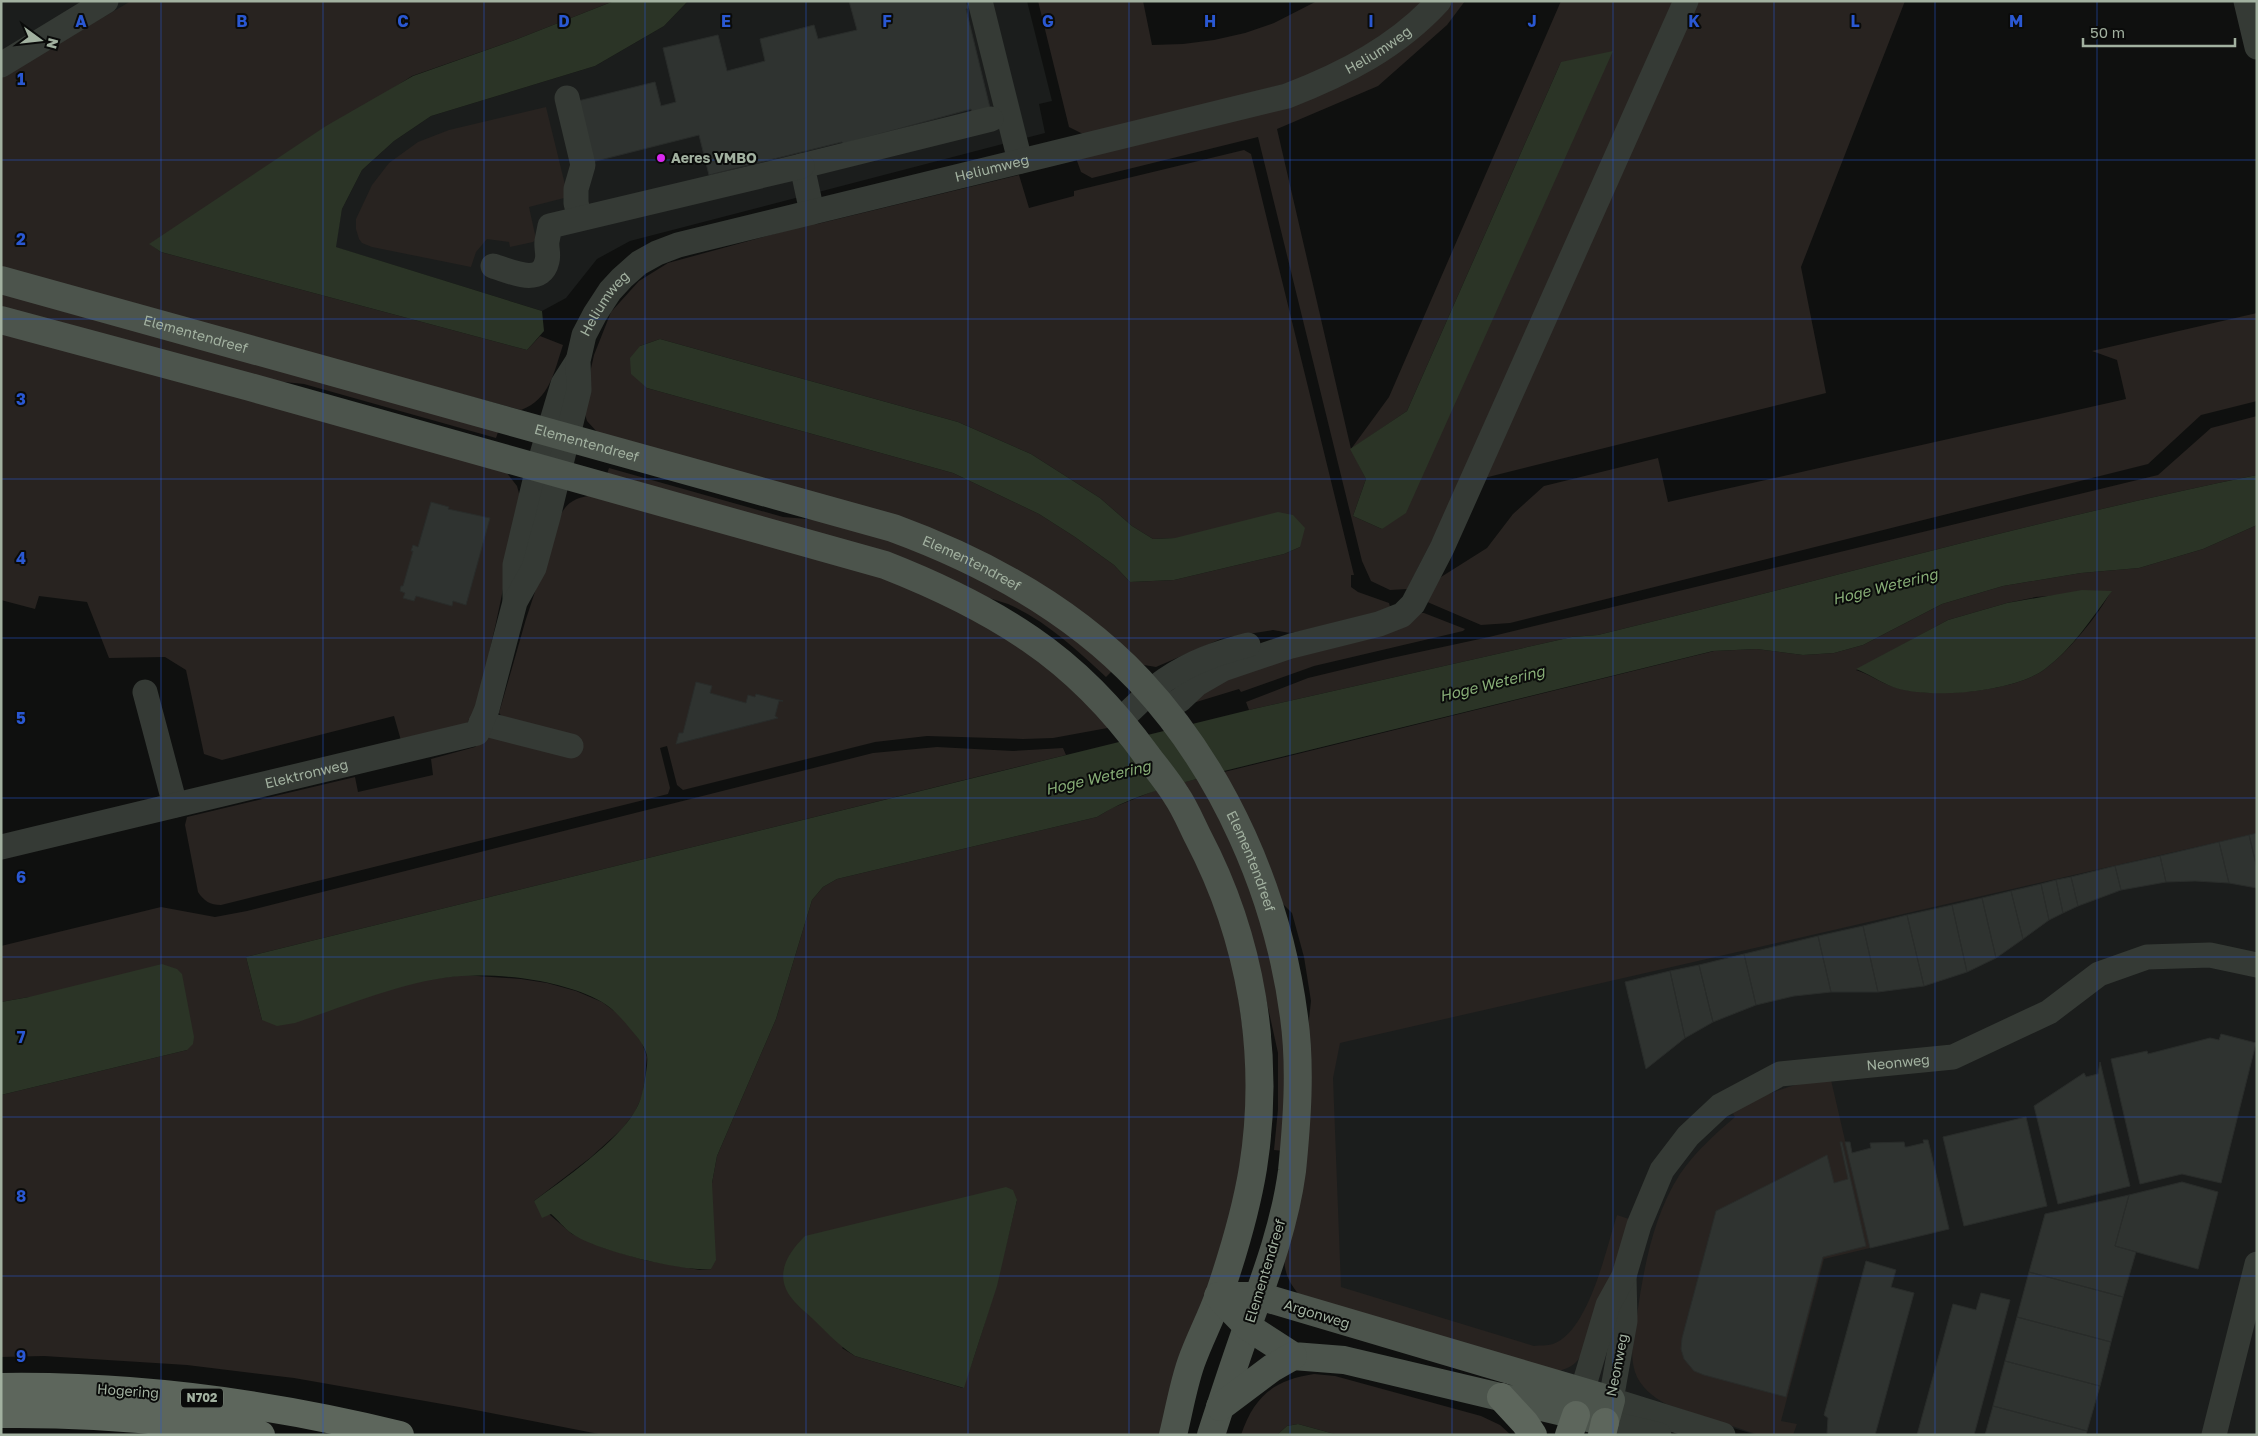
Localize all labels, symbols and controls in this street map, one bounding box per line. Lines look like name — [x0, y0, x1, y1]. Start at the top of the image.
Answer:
text: A — [75, 11, 87, 31]
text: B — [236, 11, 248, 31]
text: C — [397, 11, 409, 31]
text: D — [558, 11, 570, 31]
text: E — [721, 11, 731, 31]
text: F — [882, 11, 892, 31]
text: G — [1042, 11, 1054, 31]
text: H — [1204, 11, 1216, 31]
text: I — [1368, 11, 1374, 31]
text: J — [1527, 11, 1537, 31]
text: K — [1688, 11, 1700, 31]
text: L — [1850, 11, 1860, 31]
text: M — [2009, 11, 2023, 31]
north arrow — [15, 15, 65, 65]
scale bar — [2083, 15, 2236, 47]
street label: Heliumweg — [1342, 22, 1414, 77]
text: 50 m — [2090, 23, 2125, 41]
text: N — [43, 36, 63, 51]
text: 1 — [17, 69, 25, 89]
place label: Aeres VMBO — [671, 149, 757, 166]
street label: Heliumweg — [953, 150, 1030, 185]
marker: Aeres VMBO — [655, 152, 667, 164]
text: 2 — [16, 229, 26, 249]
street label: Heliumweg — [576, 267, 632, 339]
street label: Elementendreef — [142, 311, 250, 356]
text: 3 — [16, 389, 26, 409]
street label: Elementendreef — [533, 420, 641, 465]
street label: Elementendreef — [920, 531, 1024, 594]
text: 4 — [16, 548, 26, 568]
water label: Hoge Wetering — [1830, 564, 1941, 609]
water label: Hoge Wetering — [1437, 661, 1548, 706]
text: 5 — [16, 708, 26, 728]
street label: Elektronweg — [263, 755, 350, 792]
water label: Hoge Wetering — [1043, 756, 1154, 799]
street label: Elementendreef — [1223, 808, 1279, 914]
text: 6 — [16, 867, 26, 887]
text: 7 — [17, 1027, 26, 1047]
street label: Neonweg — [1866, 1050, 1931, 1073]
text: 8 — [16, 1186, 26, 1206]
street label: Elementendreef — [1241, 1217, 1288, 1325]
street label: Argonweg — [1282, 1295, 1352, 1332]
street label: Neonweg — [1602, 1332, 1631, 1398]
text: 9 — [16, 1346, 26, 1366]
street label: Hogering — [96, 1380, 160, 1401]
road number: N702 — [181, 1389, 223, 1408]

